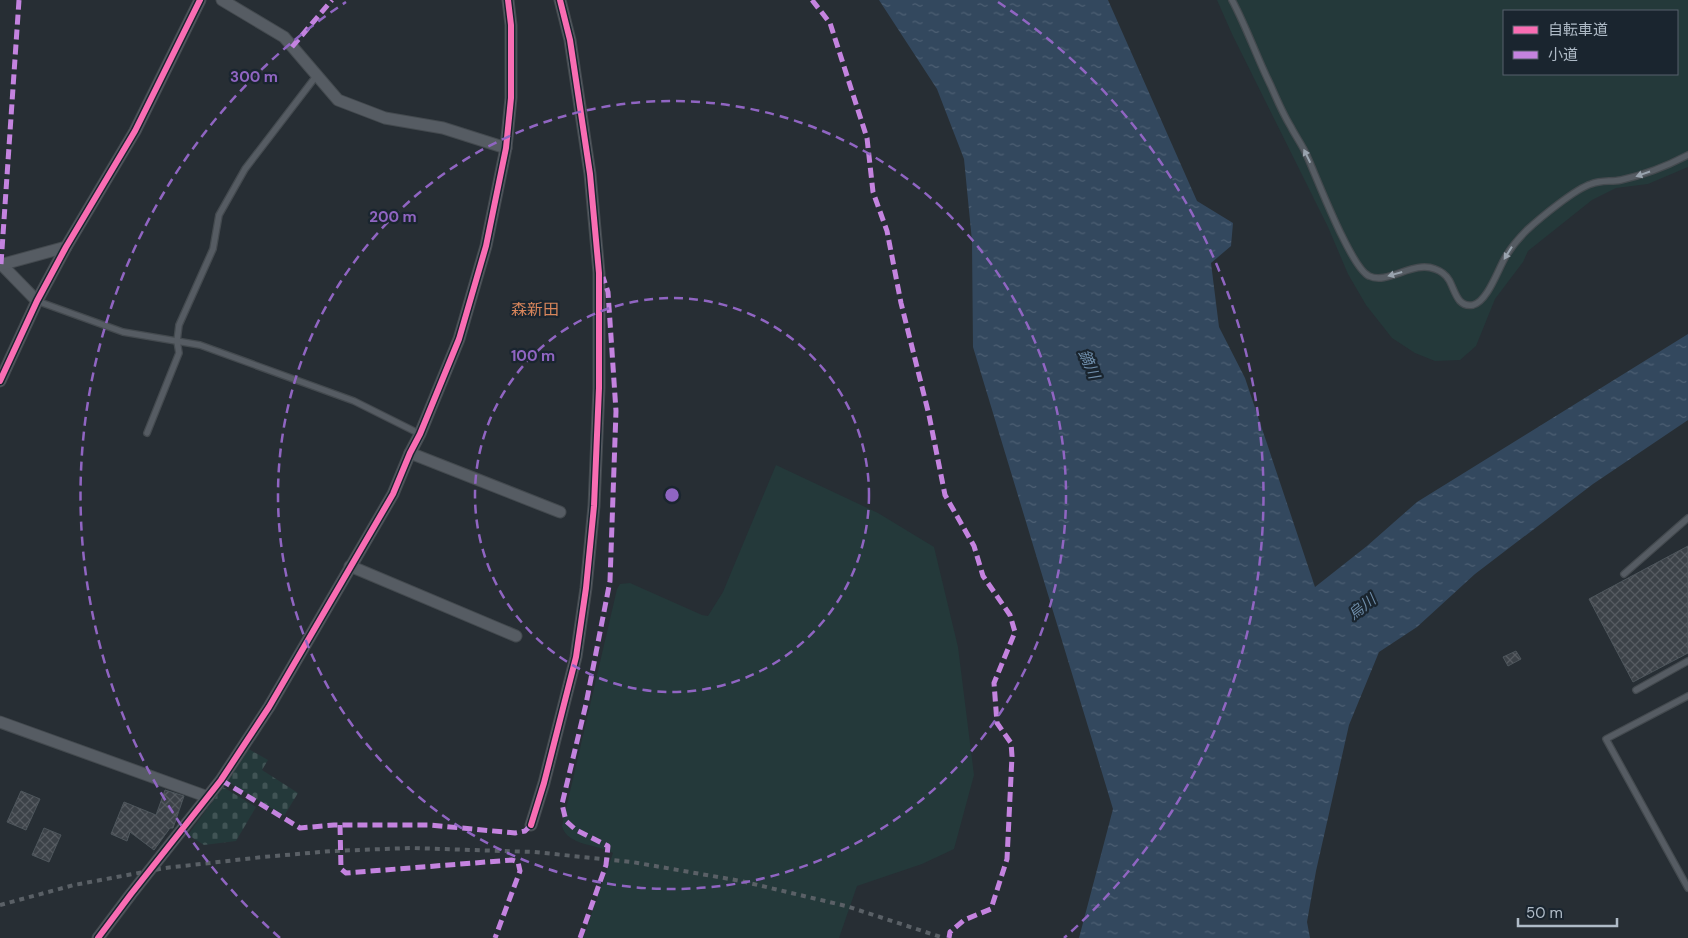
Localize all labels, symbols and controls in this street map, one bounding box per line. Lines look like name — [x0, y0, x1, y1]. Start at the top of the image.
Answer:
legend — [1503, 10, 1678, 75]
text: 自転車道 — [1548, 20, 1608, 40]
text: 小道 — [1548, 45, 1578, 65]
text: 300 m — [230, 67, 278, 87]
one-way arrow — [1303, 149, 1311, 164]
one-way arrow — [1636, 171, 1651, 178]
text: 200 m — [369, 207, 417, 227]
one-way arrow — [1504, 247, 1513, 260]
one-way arrow — [1387, 270, 1402, 278]
district label: 森新田 — [511, 299, 559, 320]
text: 100 m — [511, 346, 555, 366]
water label: 鏑川 — [1074, 346, 1105, 384]
centre of rings — [663, 486, 681, 504]
water label: 烏川 — [1344, 589, 1382, 624]
scale bar — [1518, 896, 1617, 928]
text: 50 m — [1526, 903, 1563, 923]

